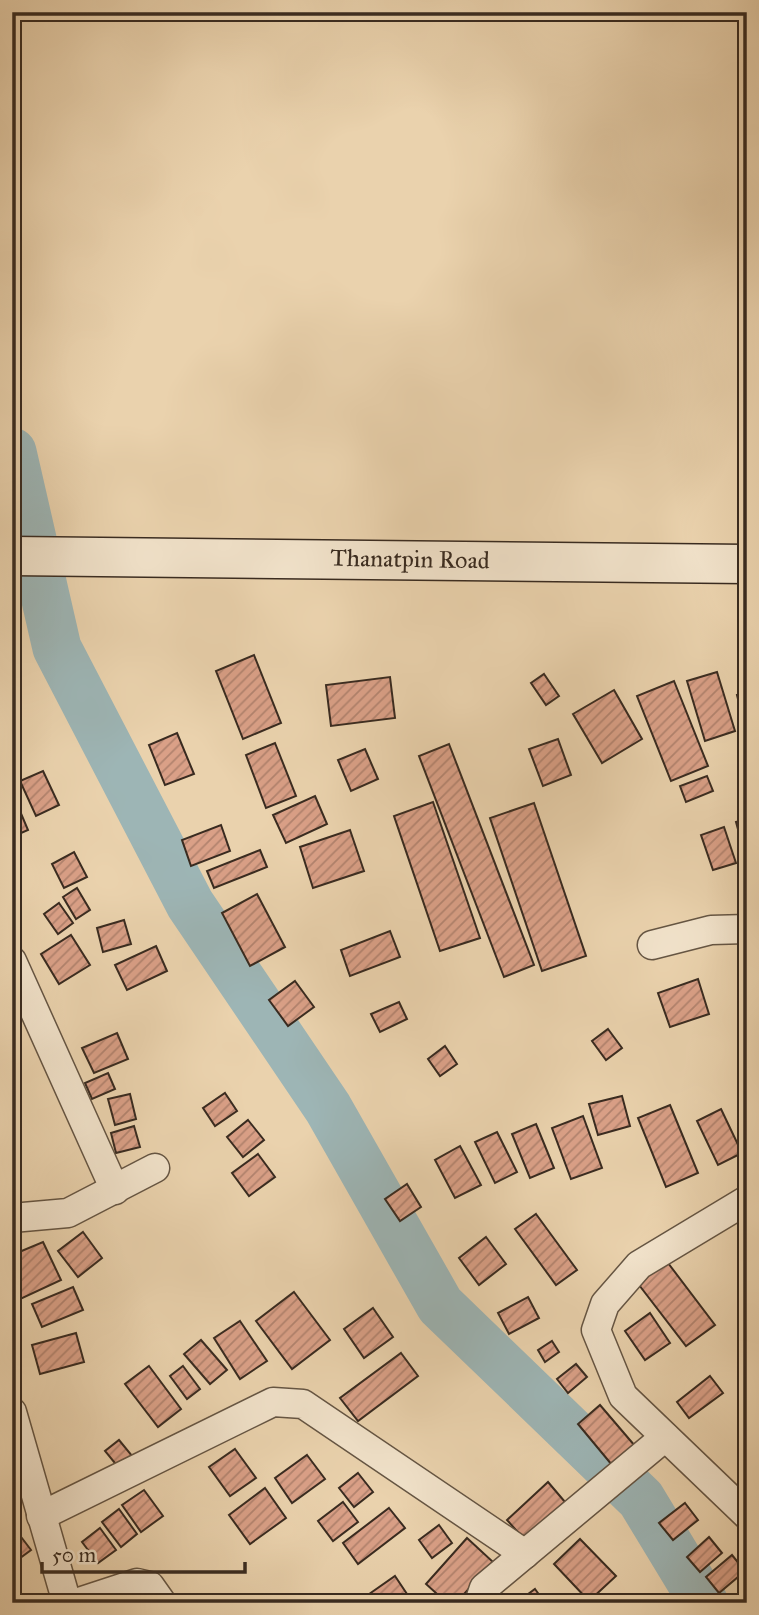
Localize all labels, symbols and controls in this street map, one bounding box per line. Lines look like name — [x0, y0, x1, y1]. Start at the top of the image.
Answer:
street label: Thanatpin Road — [330, 543, 490, 575]
scale bar — [42, 1531, 245, 1575]
text: 50 m — [52, 1542, 97, 1568]

